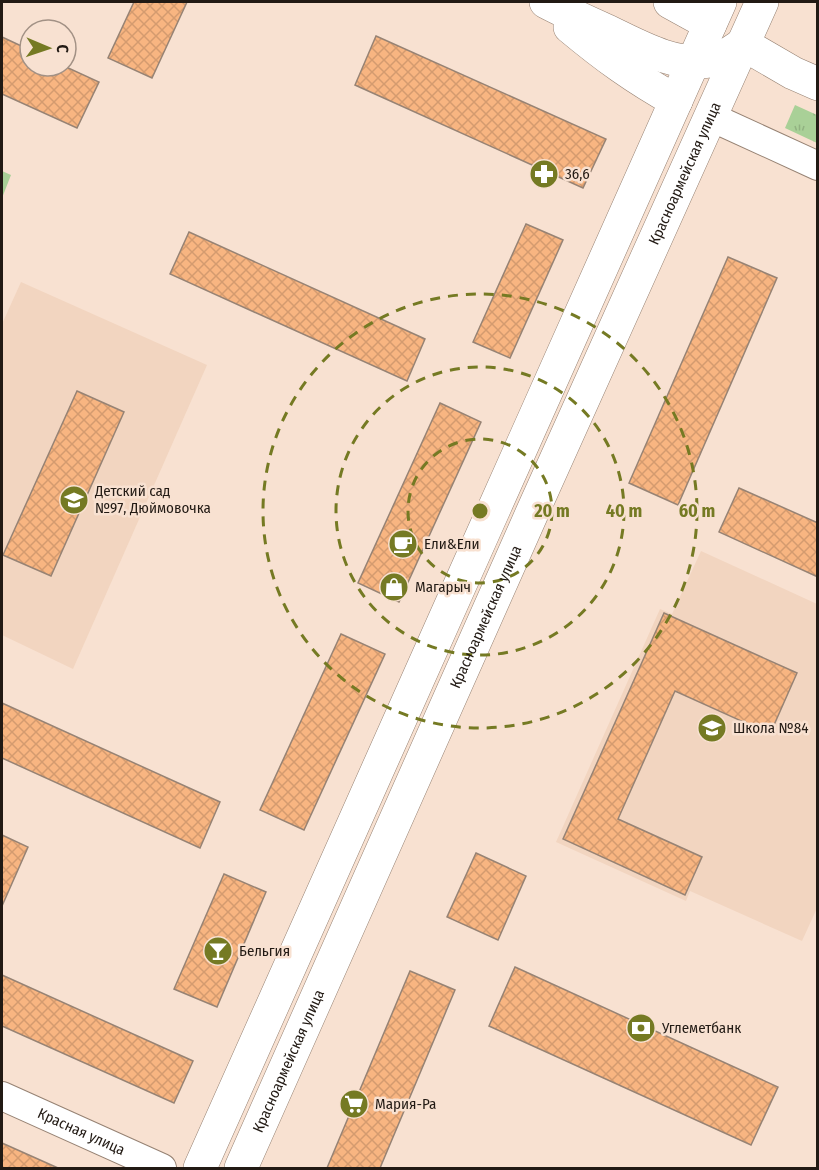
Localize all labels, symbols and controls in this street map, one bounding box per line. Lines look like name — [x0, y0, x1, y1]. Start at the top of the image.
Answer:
north arrow — [18, 18, 78, 78]
text: С — [53, 44, 72, 54]
street label: Красноармейская улица — [645, 99, 725, 248]
pharmacy icon: 36,6 — [528, 158, 560, 190]
place label: 36,6 — [565, 165, 590, 183]
place label: Детский сад №97, Дюймовочка — [94, 482, 211, 517]
school or university icon: Детский сад №97, Дюймовочка — [58, 484, 90, 516]
text: 20 m — [533, 500, 570, 522]
text: 40 m — [606, 500, 642, 522]
text: 60 m — [679, 500, 715, 522]
centre of rings — [470, 501, 490, 521]
cafe icon: Ели&Ели — [387, 528, 419, 560]
place label: Ели&Ели — [424, 535, 480, 553]
street label: Красноармейская улица — [446, 543, 525, 691]
shop icon: Магарыч — [378, 571, 410, 603]
place label: Магарыч — [415, 578, 471, 596]
school or university icon: Школа №84 — [696, 712, 728, 744]
place label: Школа №84 — [733, 719, 808, 737]
bar icon: Бельгия — [202, 935, 234, 967]
place label: Бельгия — [239, 942, 290, 960]
street label: Красноармейская улица — [249, 987, 328, 1135]
bank icon: Углеметбанк — [625, 1012, 657, 1044]
place label: Углеметбанк — [661, 1019, 741, 1037]
supermarket icon: Мария-Ра — [338, 1088, 370, 1120]
place label: Мария-Ра — [375, 1095, 436, 1113]
street label: Красная улица — [35, 1104, 128, 1159]

